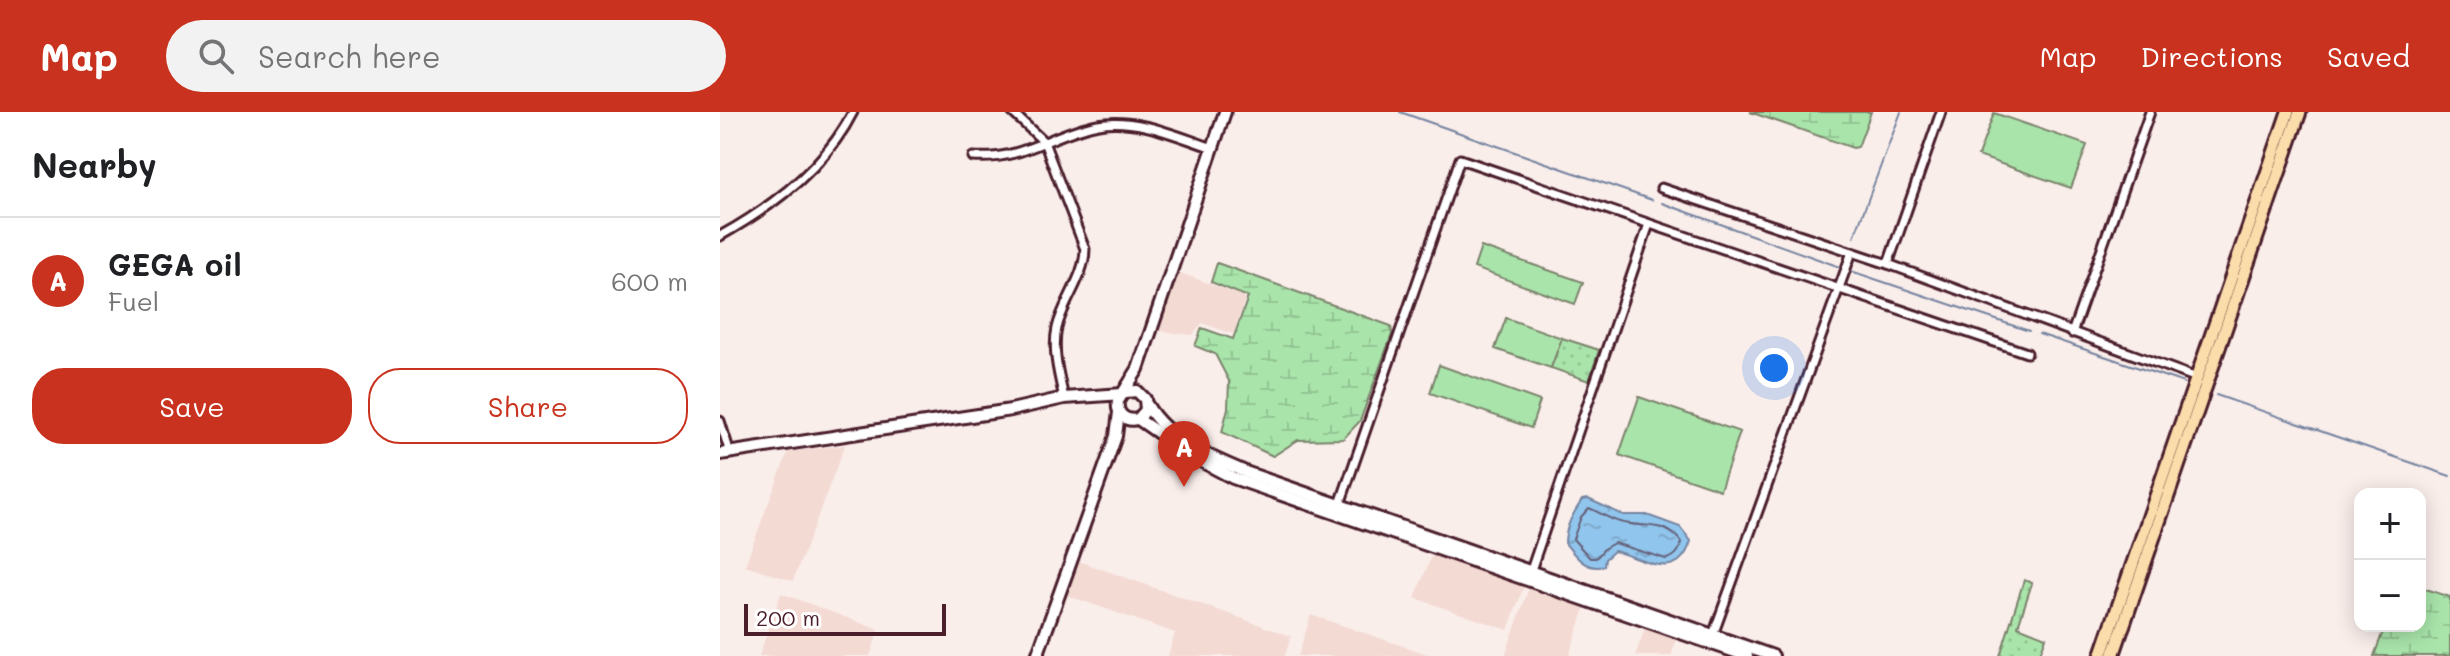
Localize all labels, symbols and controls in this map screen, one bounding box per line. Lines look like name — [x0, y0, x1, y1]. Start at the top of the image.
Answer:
search box — [166, 20, 726, 92]
text: Map — [40, 31, 118, 81]
icon: search — [194, 34, 238, 78]
text: Search here — [258, 36, 441, 76]
text: Map — [2040, 38, 2097, 74]
text: Directions — [2141, 38, 2283, 74]
text: Saved — [2327, 38, 2410, 74]
text: Nearby — [32, 142, 157, 187]
text: GEGA oil — [108, 244, 242, 284]
text: A — [49, 264, 67, 298]
text: 600 m — [611, 264, 688, 298]
text: Fuel — [108, 284, 159, 318]
your location — [1754, 348, 1794, 388]
button: Save — [32, 368, 352, 444]
button: Share — [368, 368, 688, 444]
pin: A — [1158, 421, 1210, 487]
map controls — [2354, 488, 2426, 632]
button: + — [2354, 488, 2426, 560]
button: − — [2354, 560, 2426, 632]
scale bar — [744, 600, 946, 636]
text: 200 m — [756, 603, 820, 632]

